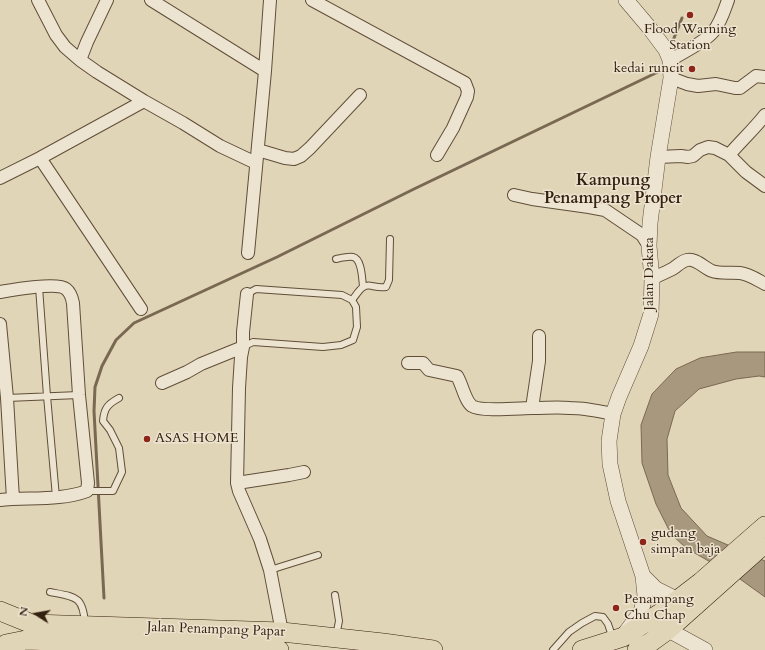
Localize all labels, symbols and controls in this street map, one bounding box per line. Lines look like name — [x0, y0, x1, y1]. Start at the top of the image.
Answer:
marker: Flood Warning Station — [685, 10, 695, 20]
place label: Flood Warning Station — [644, 22, 736, 54]
place label: kedai runcit — [613, 61, 684, 77]
marker: kedai runcit — [687, 64, 697, 74]
district label: Kampung Penampang Proper — [544, 171, 682, 209]
street label: Jalan Dakata — [642, 237, 658, 311]
place label: ASAS HOME — [155, 431, 238, 447]
marker: ASAS HOME — [142, 434, 152, 444]
place label: gudang simpan baja — [651, 526, 720, 558]
marker: gudang simpan baja — [638, 537, 648, 547]
place label: Penampang Chu Chap — [624, 592, 694, 624]
north arrow — [16, 594, 56, 634]
marker: Penampang Chu Chap — [611, 603, 621, 613]
text: N — [15, 606, 32, 618]
street label: Jalan Penampang Papar — [146, 619, 286, 641]

